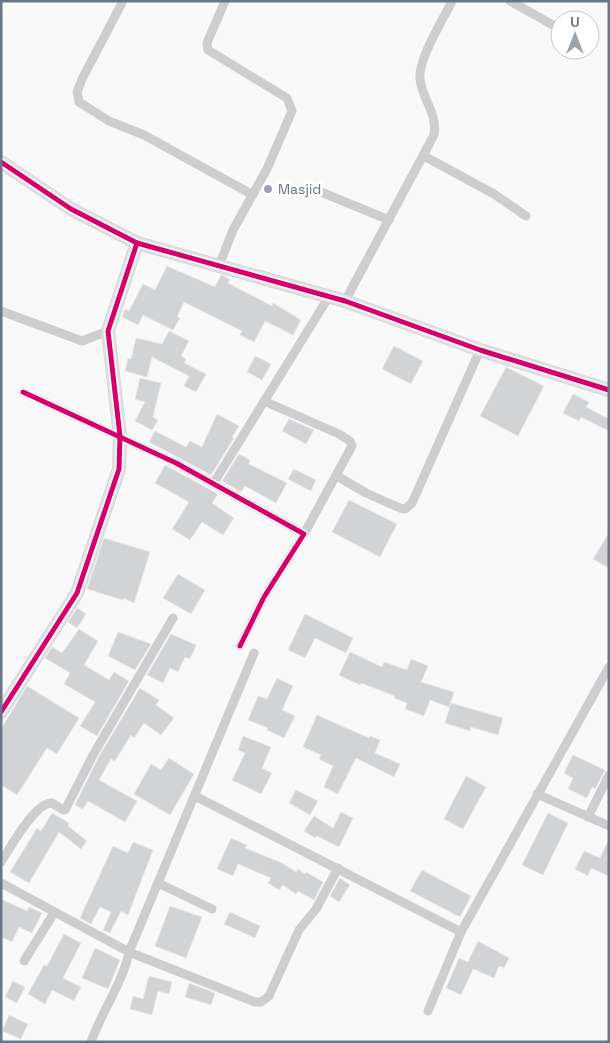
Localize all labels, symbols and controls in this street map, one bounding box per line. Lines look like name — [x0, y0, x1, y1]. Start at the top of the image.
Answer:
north arrow — [550, 10, 600, 60]
text: U — [570, 13, 580, 31]
place label: Masjid — [278, 180, 321, 198]
marker: Masjid — [262, 183, 274, 195]

